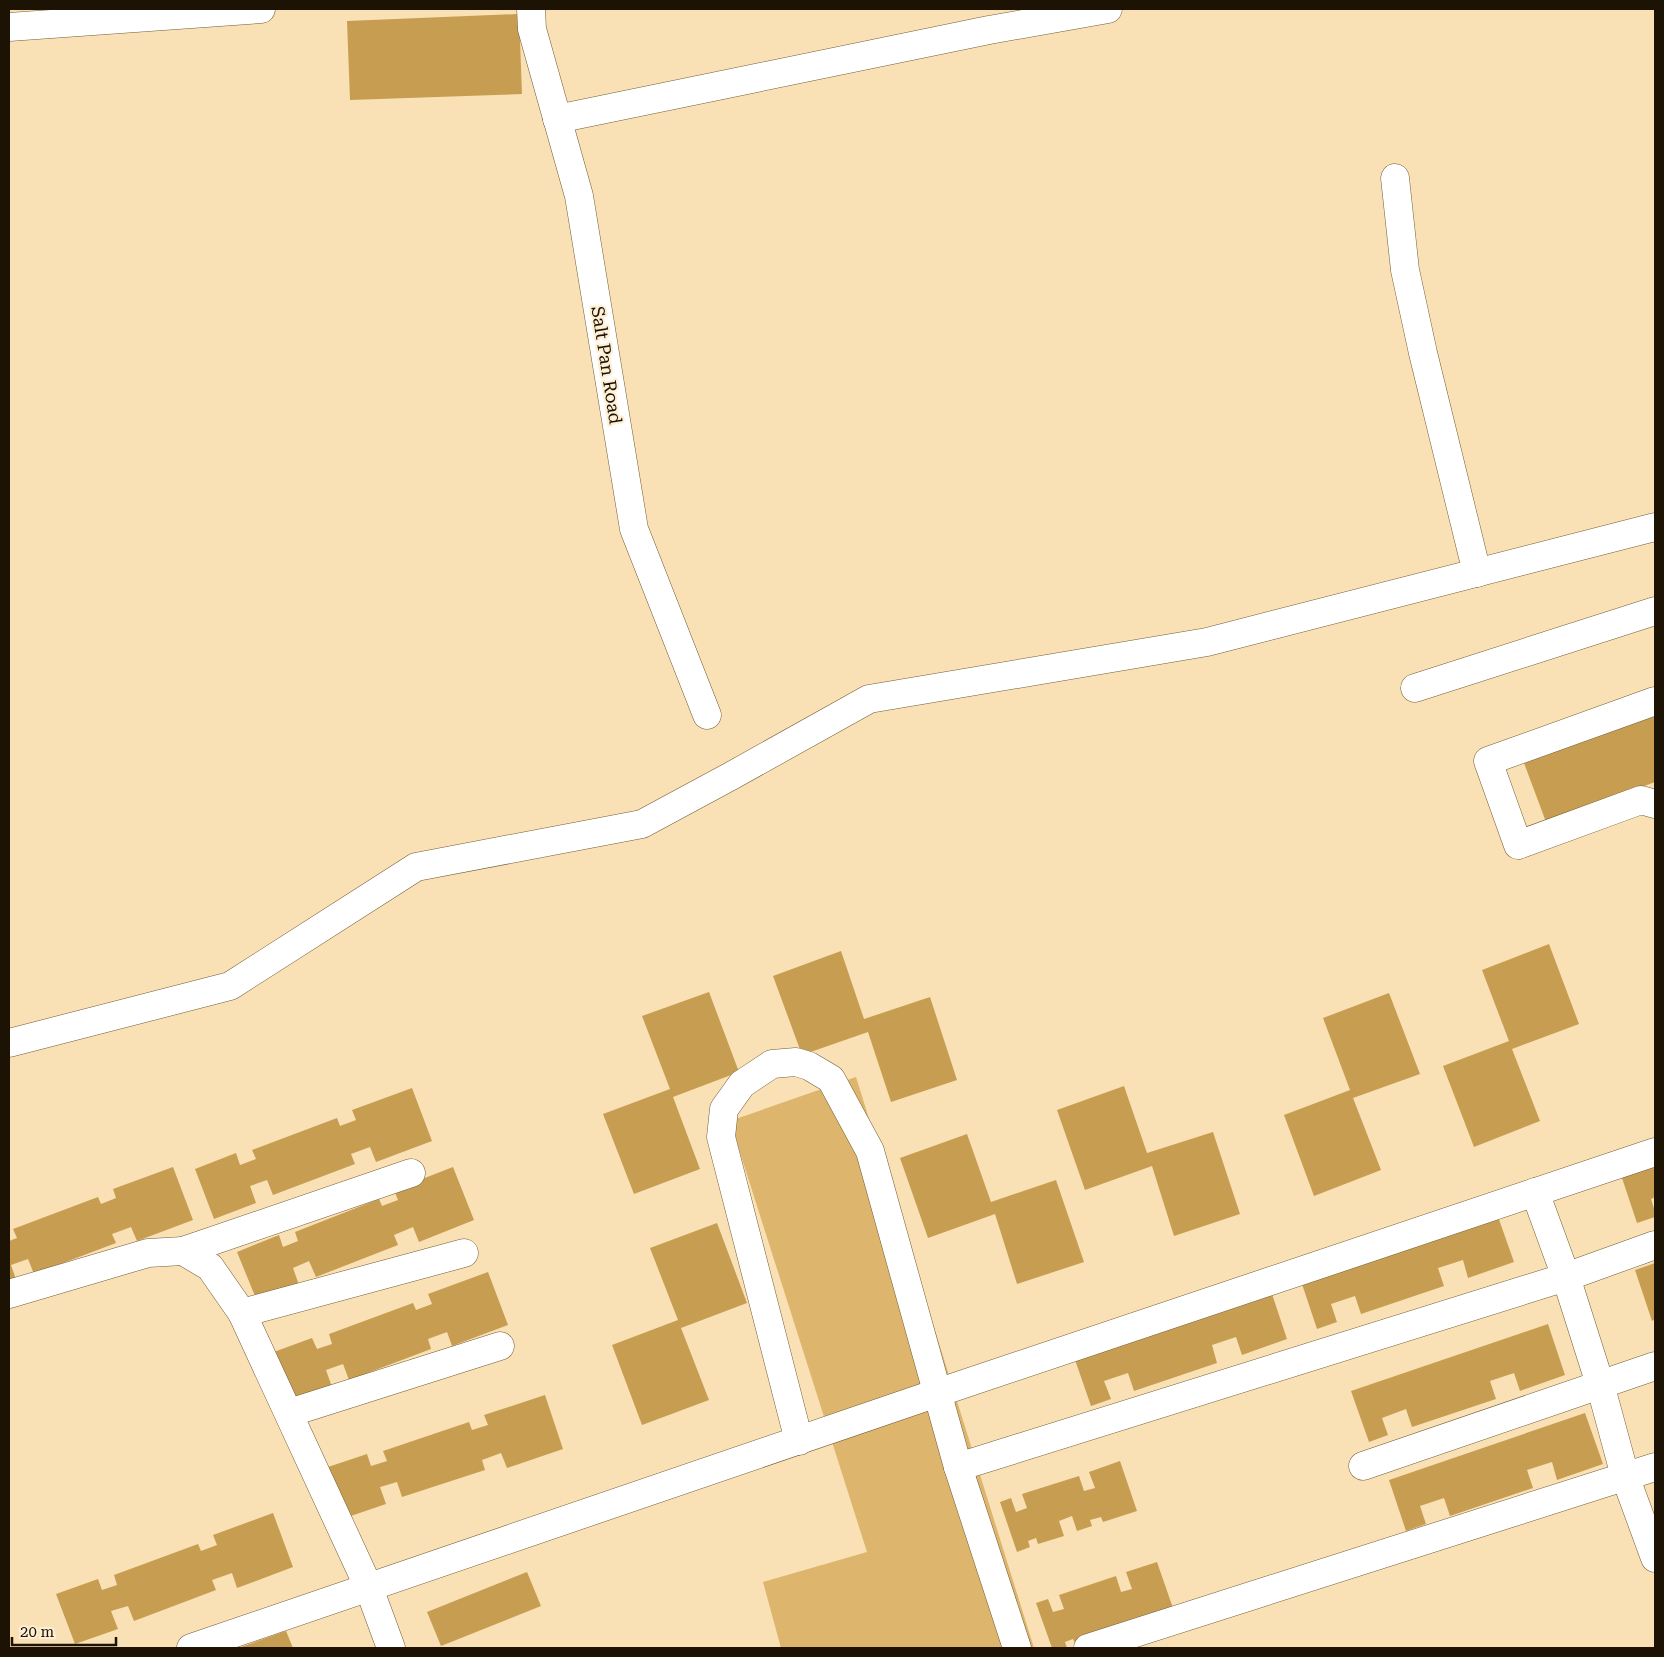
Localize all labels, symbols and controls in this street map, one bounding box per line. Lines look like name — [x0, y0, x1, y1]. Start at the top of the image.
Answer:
street label: Salt Pan Road — [587, 305, 627, 426]
scale bar — [12, 1614, 116, 1646]
text: 20 m — [20, 1623, 55, 1641]

